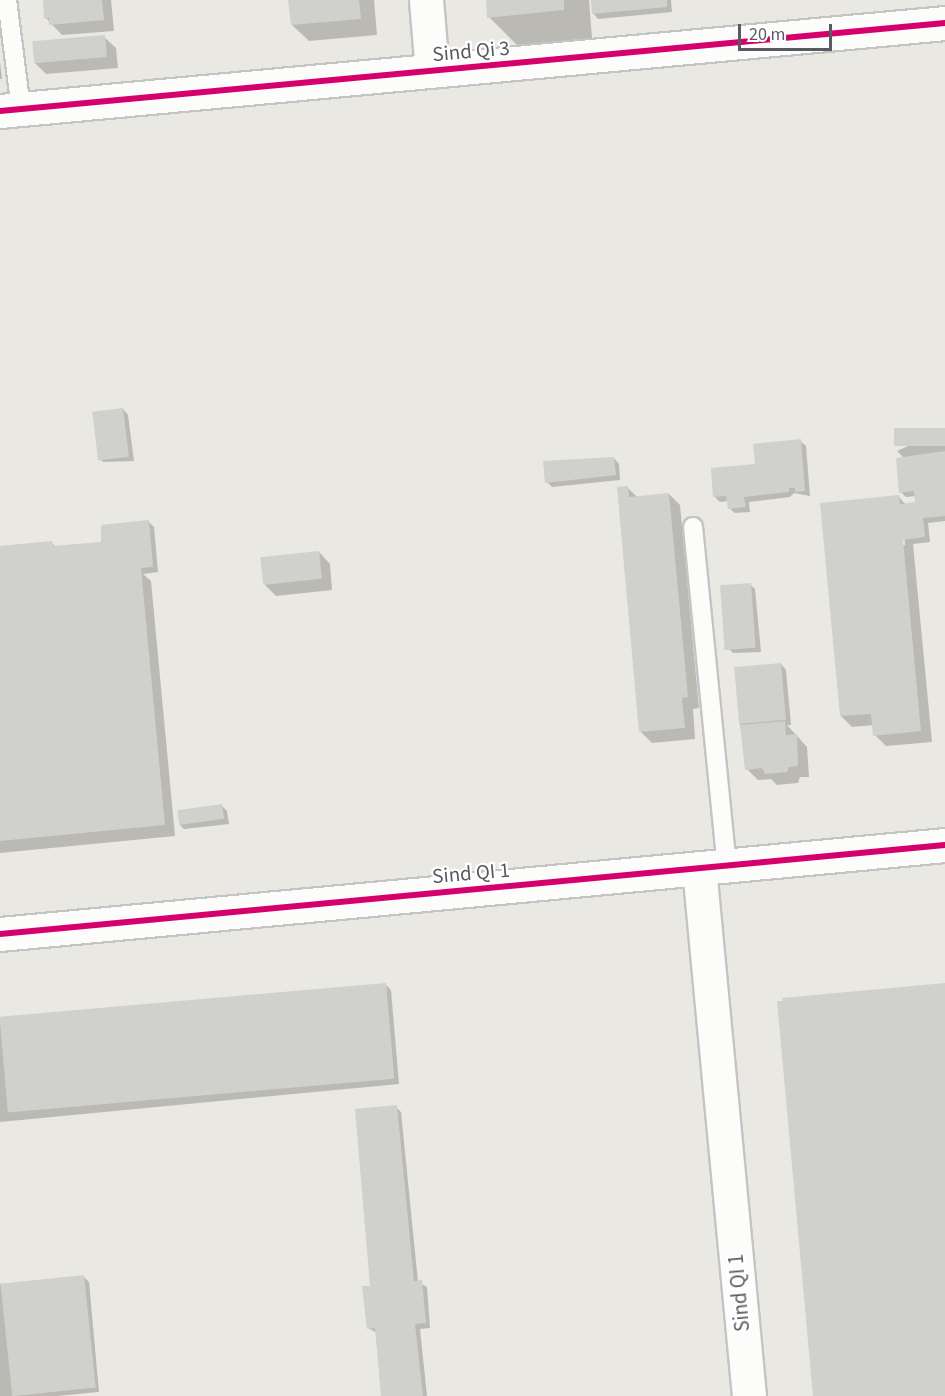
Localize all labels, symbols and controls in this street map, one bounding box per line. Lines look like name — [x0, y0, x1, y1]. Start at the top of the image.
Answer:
scale bar — [741, 12, 836, 50]
text: 20 m — [749, 22, 785, 47]
street label: Sind Qi 3 — [431, 35, 511, 67]
street label: Sind QI 1 — [431, 857, 511, 889]
street label: Sind QI 1 — [723, 1253, 755, 1333]

